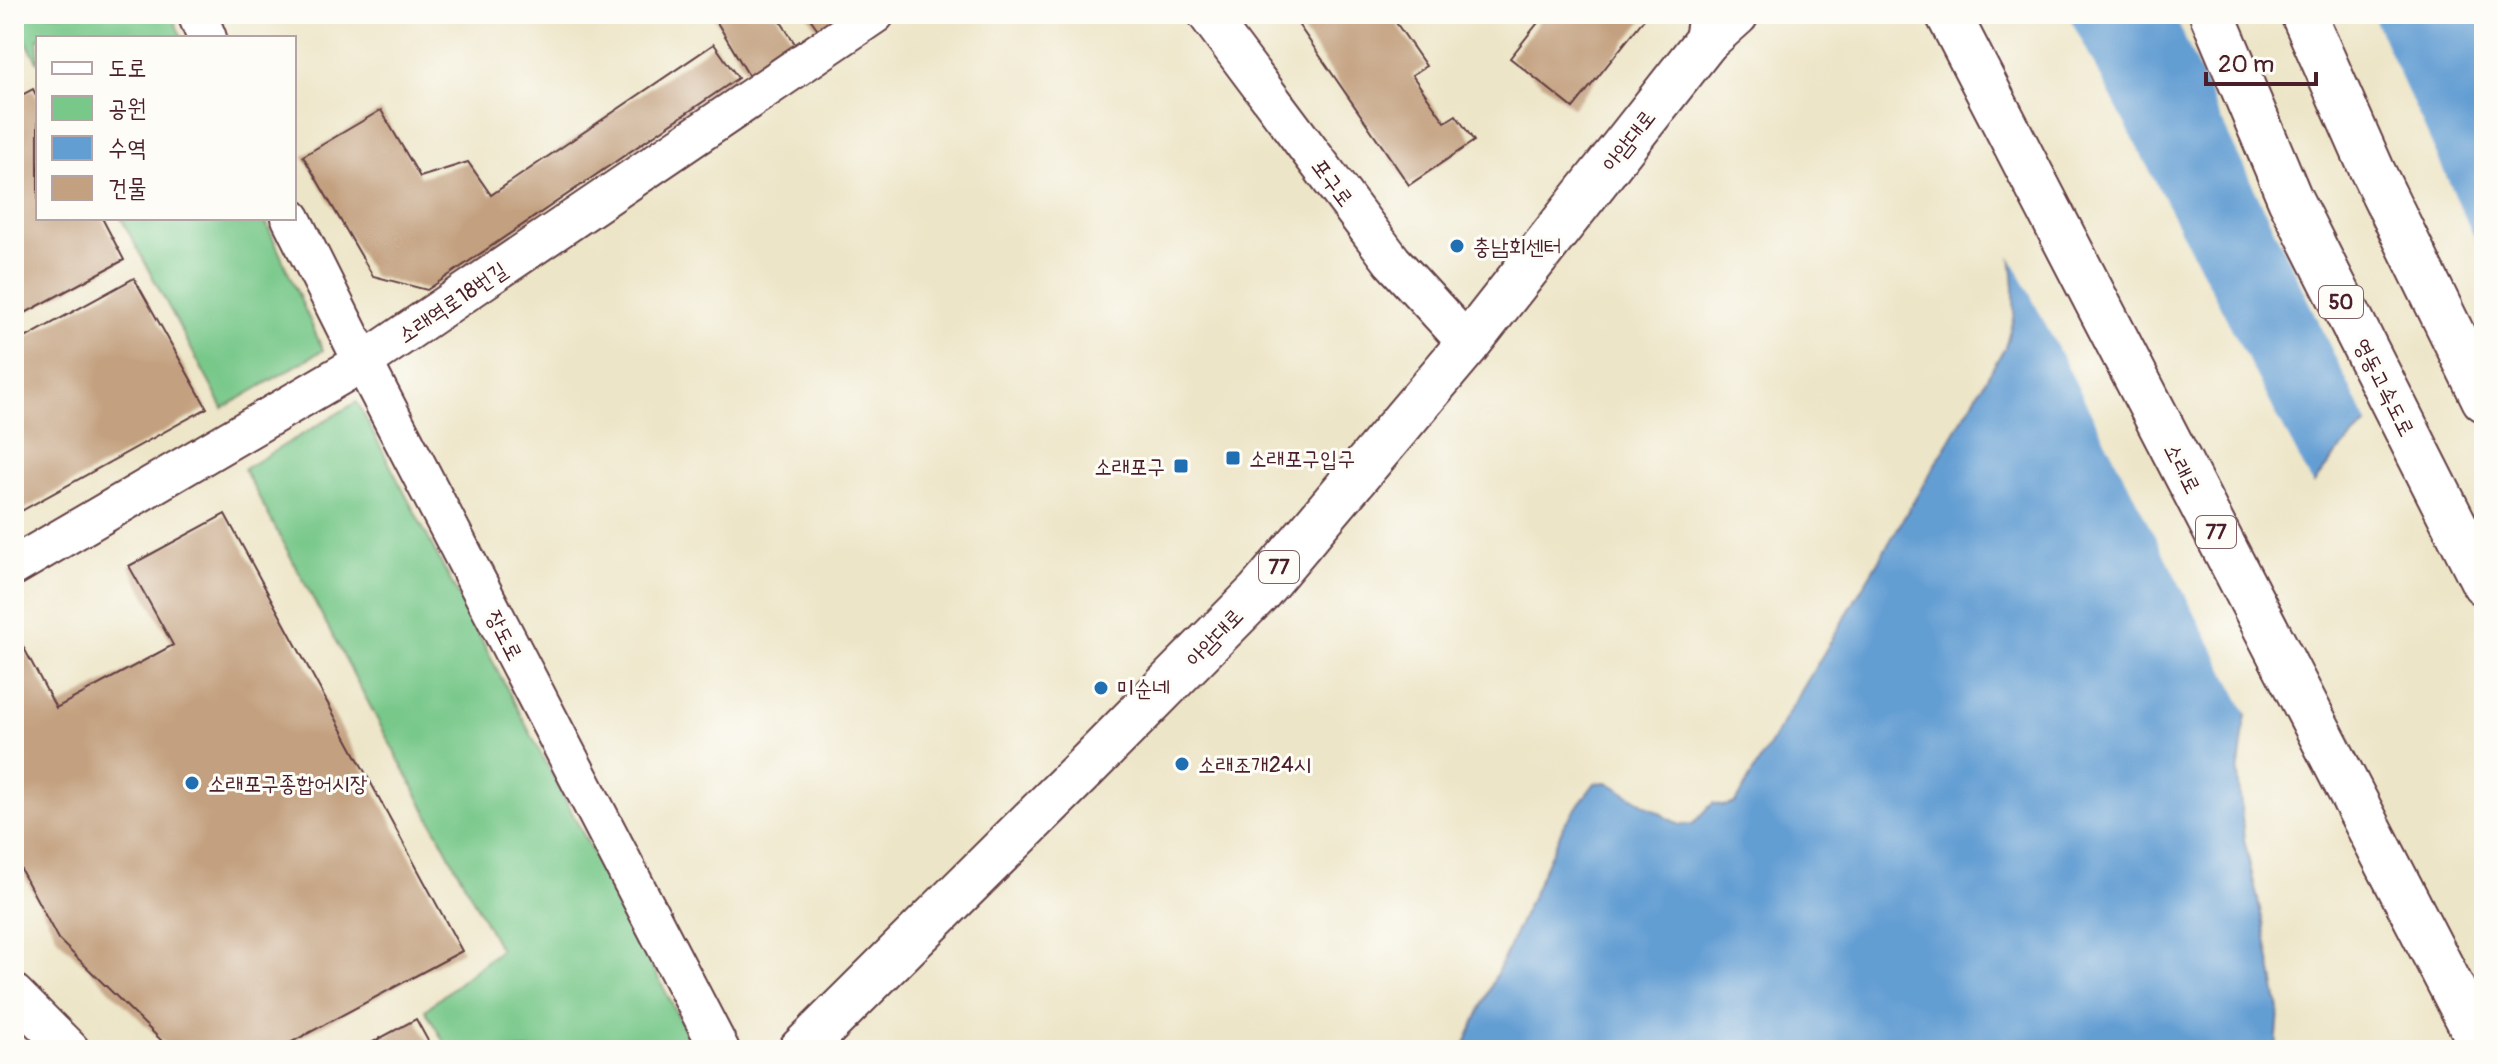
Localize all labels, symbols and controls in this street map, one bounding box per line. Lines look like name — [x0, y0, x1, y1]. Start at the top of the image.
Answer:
legend — [36, 36, 296, 220]
scale bar — [2206, 36, 2316, 86]
text: 20 m — [2218, 50, 2274, 79]
text: 도로 — [108, 54, 147, 83]
text: 공원 — [108, 94, 147, 123]
street label: 아암대로 — [1596, 104, 1662, 177]
text: 수역 — [108, 134, 147, 163]
street label: 포구로 — [1305, 153, 1359, 212]
text: 건물 — [108, 174, 147, 203]
place label: 충남회센터 — [1473, 233, 1562, 261]
marker: 충남회센터 — [1448, 237, 1466, 255]
street label: 소래역로18번길 — [393, 256, 513, 350]
road number: 50 — [2319, 286, 2363, 318]
street label: 영동고속도로 — [2348, 334, 2421, 441]
street label: 소래로 — [2158, 438, 2207, 498]
place label: 소래포구입구 — [1249, 445, 1355, 473]
marker: 소래포구입구 — [1224, 449, 1242, 467]
place label: 소래포구 — [1094, 453, 1165, 481]
marker: 소래포구 — [1172, 457, 1190, 475]
road number: 77 — [2196, 516, 2236, 548]
road number: 77 — [1259, 551, 1299, 583]
street label: 아암대로 — [1180, 603, 1249, 673]
street label: 장도로 — [480, 605, 529, 665]
place label: 미순네 — [1117, 675, 1170, 703]
marker: 미순네 — [1092, 679, 1110, 697]
place label: 소래조개24시 — [1198, 751, 1312, 779]
marker: 소래조개24시 — [1173, 755, 1191, 773]
place label: 소래포구종합어시장 — [208, 770, 368, 798]
marker: 소래포구종합어시장 — [183, 774, 201, 792]

